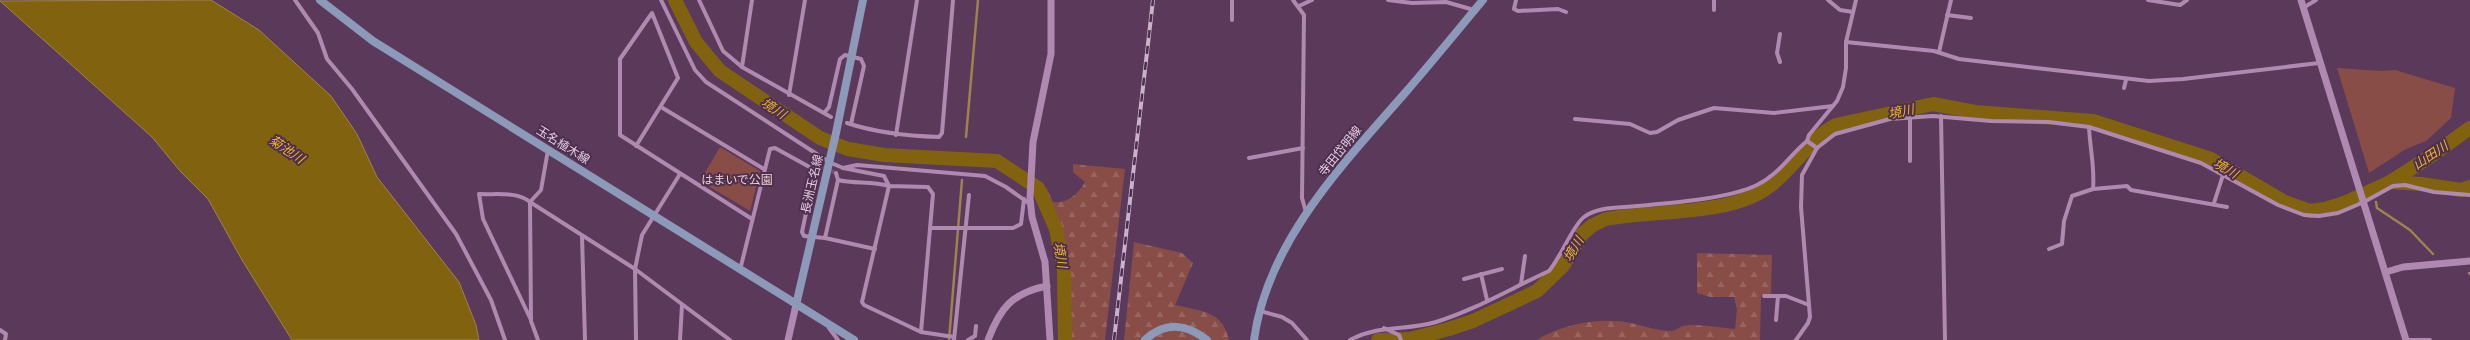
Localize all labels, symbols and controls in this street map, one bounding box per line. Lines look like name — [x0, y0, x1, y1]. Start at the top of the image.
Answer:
water label: 境川 — [758, 93, 792, 125]
water label: 境川 — [1886, 98, 1918, 123]
street label: 玉名植木線 — [533, 121, 594, 169]
street label: 寺田岱明線 — [1313, 121, 1366, 180]
water label: 菊池川 — [265, 130, 310, 169]
water label: 山田川 — [2408, 135, 2453, 174]
street label: 長洲玉名線 — [796, 153, 828, 215]
water label: 境川 — [2210, 153, 2244, 184]
park label: はまいで公園 — [701, 170, 773, 189]
water label: 境川 — [1558, 231, 1589, 265]
water label: 境川 — [1049, 240, 1073, 272]

